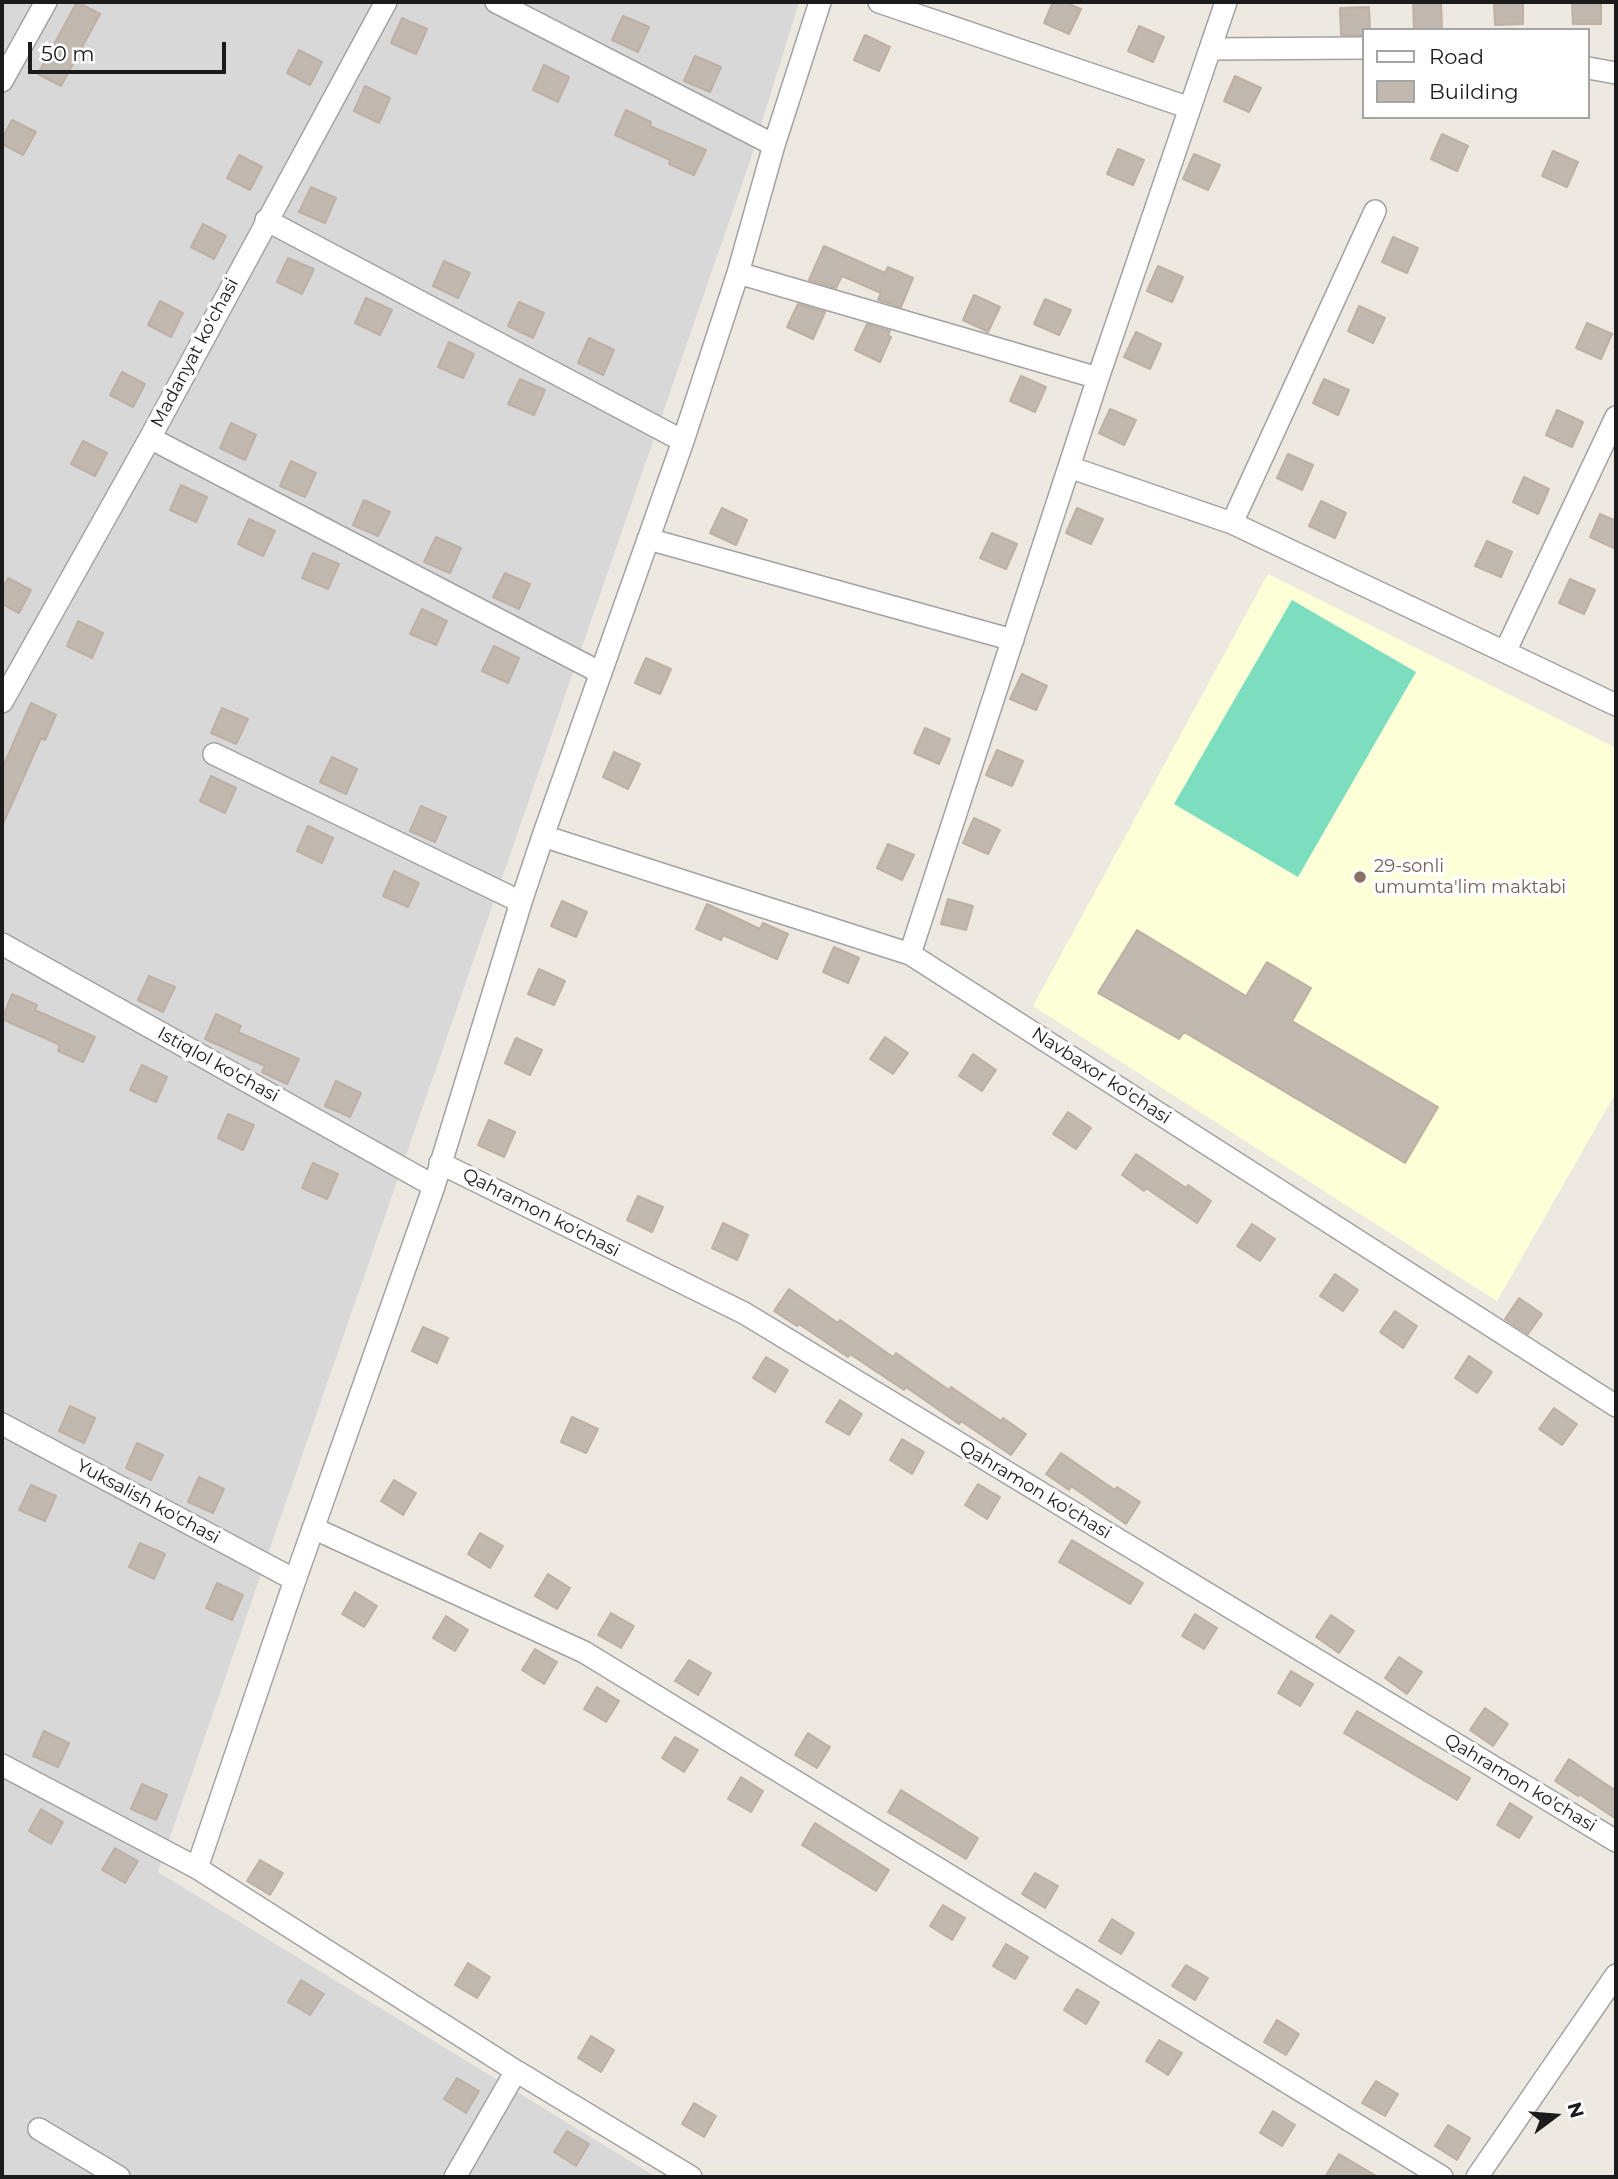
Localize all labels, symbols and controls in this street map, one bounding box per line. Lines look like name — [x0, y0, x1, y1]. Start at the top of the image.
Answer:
scale bar — [32, 28, 229, 72]
legend — [1362, 28, 1590, 119]
text: 50 m — [41, 41, 95, 66]
text: Road — [1429, 44, 1484, 69]
text: Building — [1429, 79, 1519, 104]
street label: Madanyat ko'chasi — [147, 275, 243, 431]
place label: 29-sonli umumta'lim maktabi — [1374, 856, 1566, 898]
marker: 29-sonli umumta'lim maktabi — [1352, 869, 1368, 885]
street label: Istiqlol ko'chasi — [154, 1023, 282, 1107]
street label: Navbaxor ko'chasi — [1027, 1023, 1175, 1129]
street label: Qahramon ko'chasi — [459, 1164, 623, 1262]
street label: Qahramon ko'chasi — [955, 1436, 1115, 1544]
street label: Yuksalish ko'chasi — [73, 1455, 223, 1549]
street label: Qahramon ko'chasi — [1440, 1729, 1600, 1837]
north arrow — [1520, 2081, 1590, 2151]
text: N — [1562, 2100, 1589, 2121]

